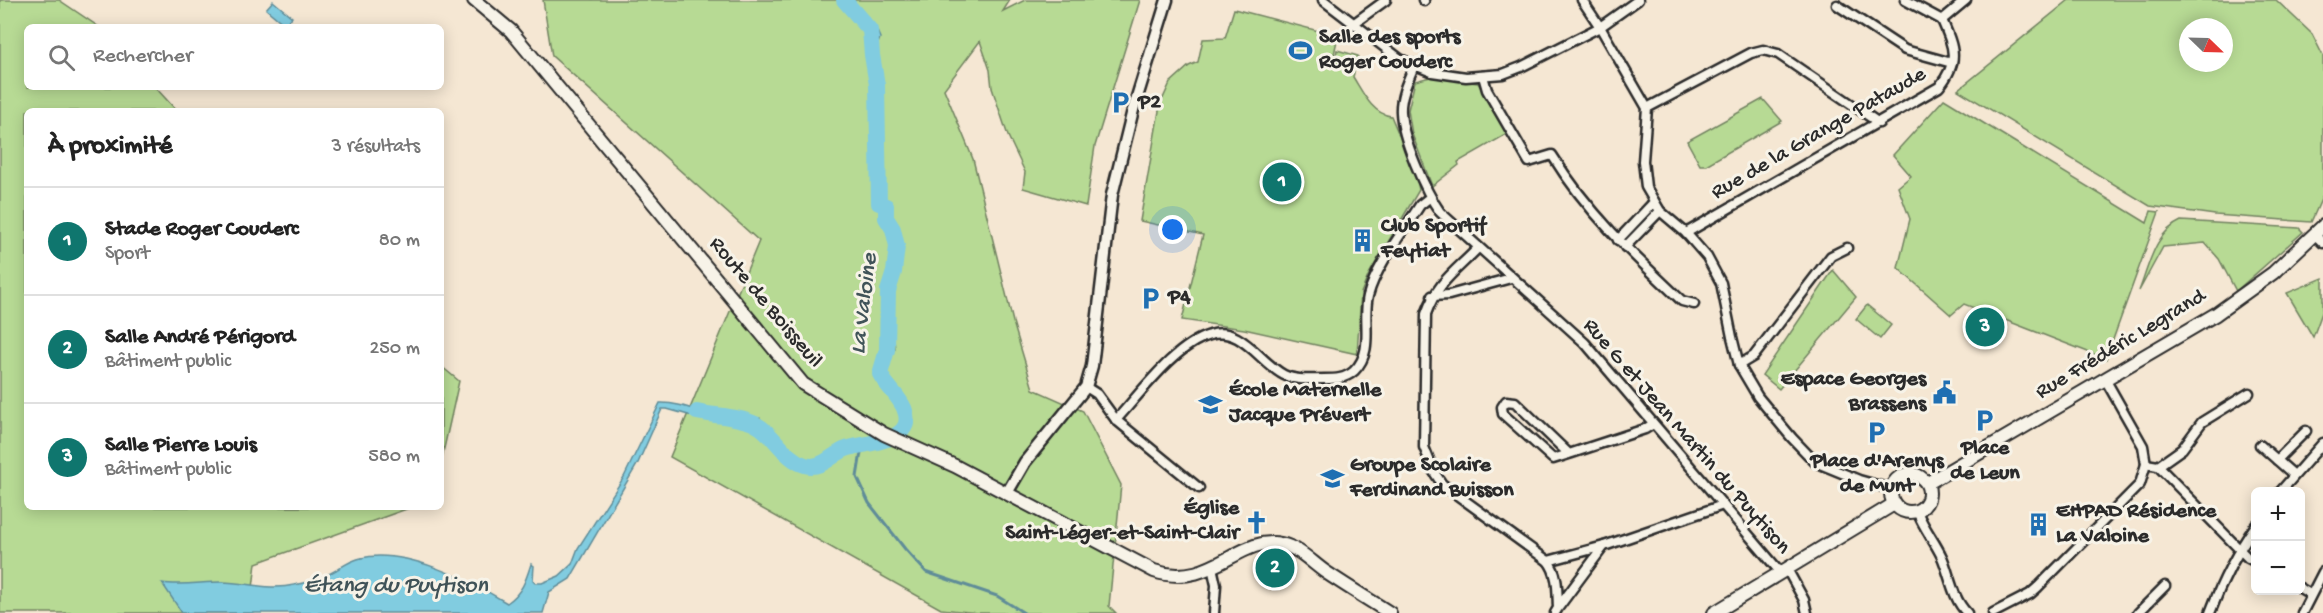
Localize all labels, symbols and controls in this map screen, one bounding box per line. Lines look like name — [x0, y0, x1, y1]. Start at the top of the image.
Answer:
north arrow — [2179, 18, 2233, 72]
search box — [24, 24, 444, 90]
place label: Salle des sports Roger Couderc — [1318, 25, 1462, 76]
sports icon: Salle des sports Roger Couderc — [1288, 38, 1314, 64]
icon: search — [45, 41, 78, 74]
text: Rechercher — [93, 44, 193, 70]
street label: Rue de la Grange Pataude — [1707, 62, 1932, 206]
parking icon: P2 — [1107, 90, 1133, 116]
place label: P2 — [1137, 90, 1161, 116]
text: À proximité — [48, 132, 172, 163]
text: 3 résultats — [332, 136, 420, 159]
pin: 1 — [1262, 160, 1302, 204]
place label: Club Sportif Feytiat — [1380, 214, 1488, 265]
your location — [1158, 215, 1187, 244]
text: Stade Roger Couderc — [105, 217, 299, 243]
building icon: Club Sportif Feytiat — [1350, 227, 1376, 253]
text: 1 — [63, 230, 72, 253]
text: 80 m — [379, 230, 420, 253]
street label: Route de Boisseuil — [703, 232, 828, 374]
text: Sport — [105, 243, 150, 266]
water label: La Valoine — [844, 250, 886, 356]
street label: Rue Frédéric Legrand — [2031, 283, 2212, 406]
parking icon: P4 — [1137, 285, 1163, 311]
place label: P4 — [1167, 285, 1191, 311]
pin: 3 — [1966, 304, 2004, 350]
street label: Rue G et Jean Martin du Puytison — [1576, 314, 1796, 561]
text: Salle André Périgord — [105, 325, 295, 351]
text: 2 — [63, 338, 72, 361]
text: 250 m — [369, 338, 420, 361]
text: Bâtiment public — [105, 351, 231, 374]
place label: Espace Georges Brassens — [1781, 367, 1928, 418]
place label: École Maternelle Jacque Prévert — [1228, 378, 1382, 429]
public building icon: Espace Georges Brassens — [1931, 380, 1957, 406]
school or university icon: École Maternelle Jacque Prévert — [1198, 391, 1224, 417]
parking icon: Place de Leun — [1972, 407, 1998, 433]
parking icon: Place d'Arenys de Munt — [1864, 420, 1890, 446]
text: Salle Pierre Louis — [105, 433, 257, 459]
place label: Place de Leun — [1950, 436, 2020, 487]
text: 3 — [62, 446, 73, 469]
text: 580 m — [368, 446, 420, 469]
place label: Place d'Arenys de Munt — [1809, 449, 1946, 500]
place label: Groupe Scolaire Ferdinand Buisson — [1349, 453, 1514, 504]
text: Bâtiment public — [105, 459, 231, 482]
school or university icon: Groupe Scolaire Ferdinand Buisson — [1319, 466, 1345, 492]
map controls — [2251, 487, 2305, 595]
button: + — [2251, 487, 2305, 541]
place label: Église Saint-Léger-et-Saint-Clair — [1005, 496, 1241, 547]
place label: EHPAD Résidence La Valoine — [2056, 499, 2217, 550]
church icon: Église Saint-Léger-et-Saint-Clair — [1244, 509, 1270, 535]
building icon: EHPAD Résidence La Valoine — [2025, 512, 2051, 538]
button: − — [2251, 541, 2305, 595]
pin: 2 — [1256, 546, 1294, 590]
water label: Étang du Puytison — [304, 572, 489, 601]

